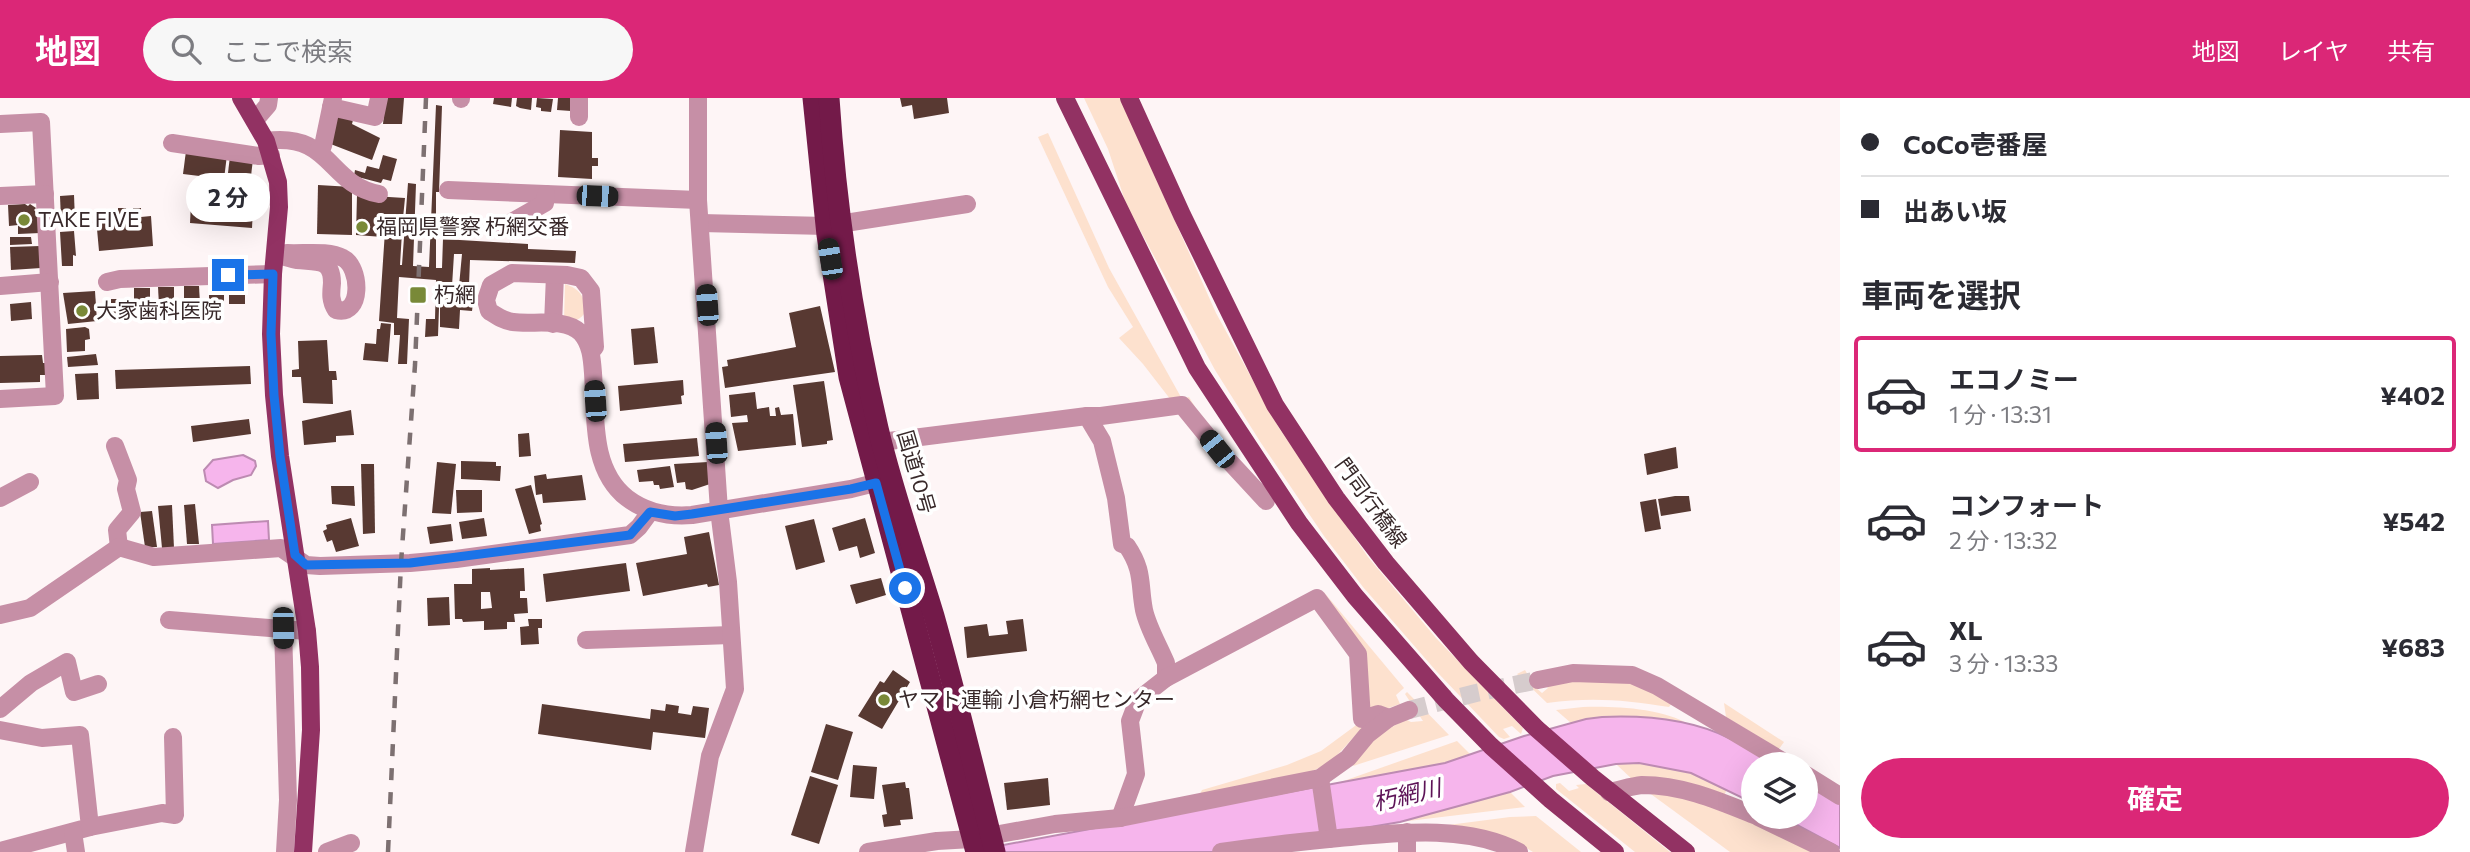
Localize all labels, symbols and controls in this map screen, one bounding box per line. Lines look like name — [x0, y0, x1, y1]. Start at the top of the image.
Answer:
search box — [143, 18, 633, 81]
text: 地図 — [35, 29, 101, 70]
icon: search — [167, 30, 205, 68]
text: ここで検索 — [223, 35, 353, 66]
text: 地図 — [2192, 36, 2240, 65]
text: レイヤ — [2278, 36, 2349, 65]
text: 共有 — [2387, 36, 2435, 65]
text: CoCo壱番屋 — [1903, 128, 2048, 159]
callout: 2 分 — [186, 174, 270, 222]
text: 2 分 — [208, 183, 248, 211]
car — [576, 185, 619, 207]
text: 出あい坂 — [1903, 195, 2007, 226]
place label: TAKE FIVE — [38, 206, 140, 231]
marker: TAKE FIVE — [16, 212, 32, 228]
place label: 福岡県警察 朽網交番 — [376, 213, 569, 238]
marker: 福岡県警察 朽網交番 — [354, 219, 370, 235]
car — [817, 237, 844, 281]
route end — [212, 259, 244, 291]
text: 車両を選択 — [1861, 274, 2021, 314]
place label: 朽網 — [434, 281, 476, 306]
car — [696, 283, 719, 327]
marker: 朽網 — [408, 285, 428, 305]
place label: 大家歯科医院 — [96, 297, 222, 322]
marker: 大家歯科医院 — [74, 303, 90, 319]
icon: car — [1865, 363, 1928, 426]
text: エコノミー — [1949, 363, 2079, 394]
car — [584, 379, 607, 423]
text: ¥402 — [2380, 379, 2445, 410]
text: 1 分 · 13:31 — [1949, 400, 2052, 428]
car — [705, 421, 728, 465]
car — [1196, 426, 1239, 472]
street label: 国道10号 — [894, 427, 941, 516]
street label: 門司行橋線 — [1331, 452, 1413, 552]
icon: car — [1865, 489, 1928, 552]
text: コンフォート — [1949, 489, 2104, 520]
text: ¥542 — [2382, 505, 2445, 536]
text: 2 分 · 13:32 — [1949, 526, 2058, 554]
route start — [889, 572, 921, 604]
car — [273, 607, 294, 649]
text: XL — [1949, 614, 1983, 645]
icon: car — [1865, 615, 1928, 678]
text: ¥683 — [2381, 631, 2445, 662]
text: 3 分 · 13:33 — [1949, 649, 2058, 677]
place label: ヤマト運輸 小倉朽網センター — [898, 686, 1175, 711]
marker: ヤマト運輸 小倉朽網センター — [876, 692, 892, 708]
map controls — [1741, 752, 1818, 829]
button: layers — [1741, 752, 1818, 829]
button: 確定 — [1861, 758, 2449, 838]
water label: 朽網川 — [1370, 772, 1446, 815]

